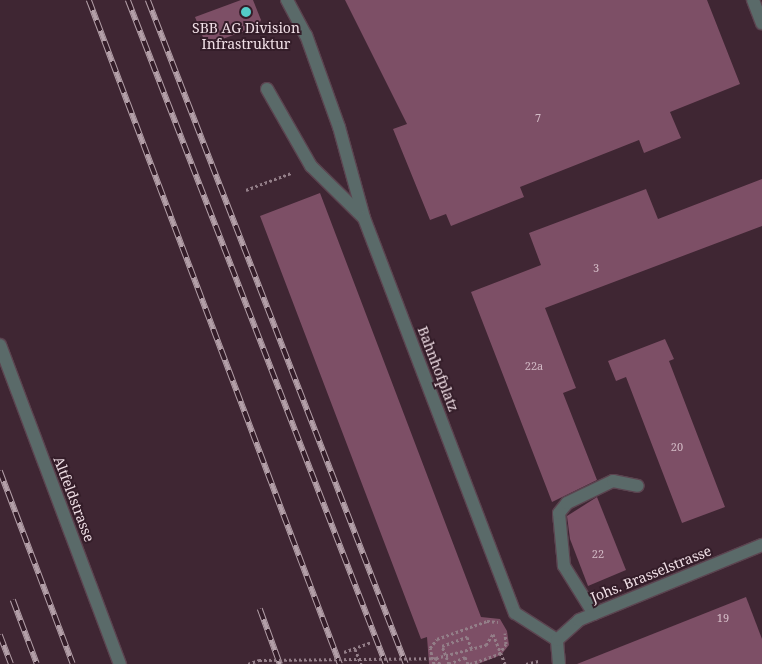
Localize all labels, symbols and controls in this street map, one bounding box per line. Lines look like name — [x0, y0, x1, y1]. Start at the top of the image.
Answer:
marker: SBB AG Division Infrastruktur — [240, 6, 252, 18]
place label: SBB AG Division Infrastruktur — [192, 20, 300, 52]
house number: 7 — [535, 111, 541, 125]
house number: 3 — [593, 261, 599, 275]
street label: Bahnhofplatz — [414, 324, 462, 414]
house number: 22a — [525, 359, 543, 373]
house number: 20 — [671, 440, 683, 454]
street label: Altfeldstrasse — [50, 454, 98, 544]
street label: Johs. Brasselstrasse — [588, 542, 714, 606]
house number: 22 — [592, 547, 604, 561]
house number: 19 — [717, 611, 729, 625]

